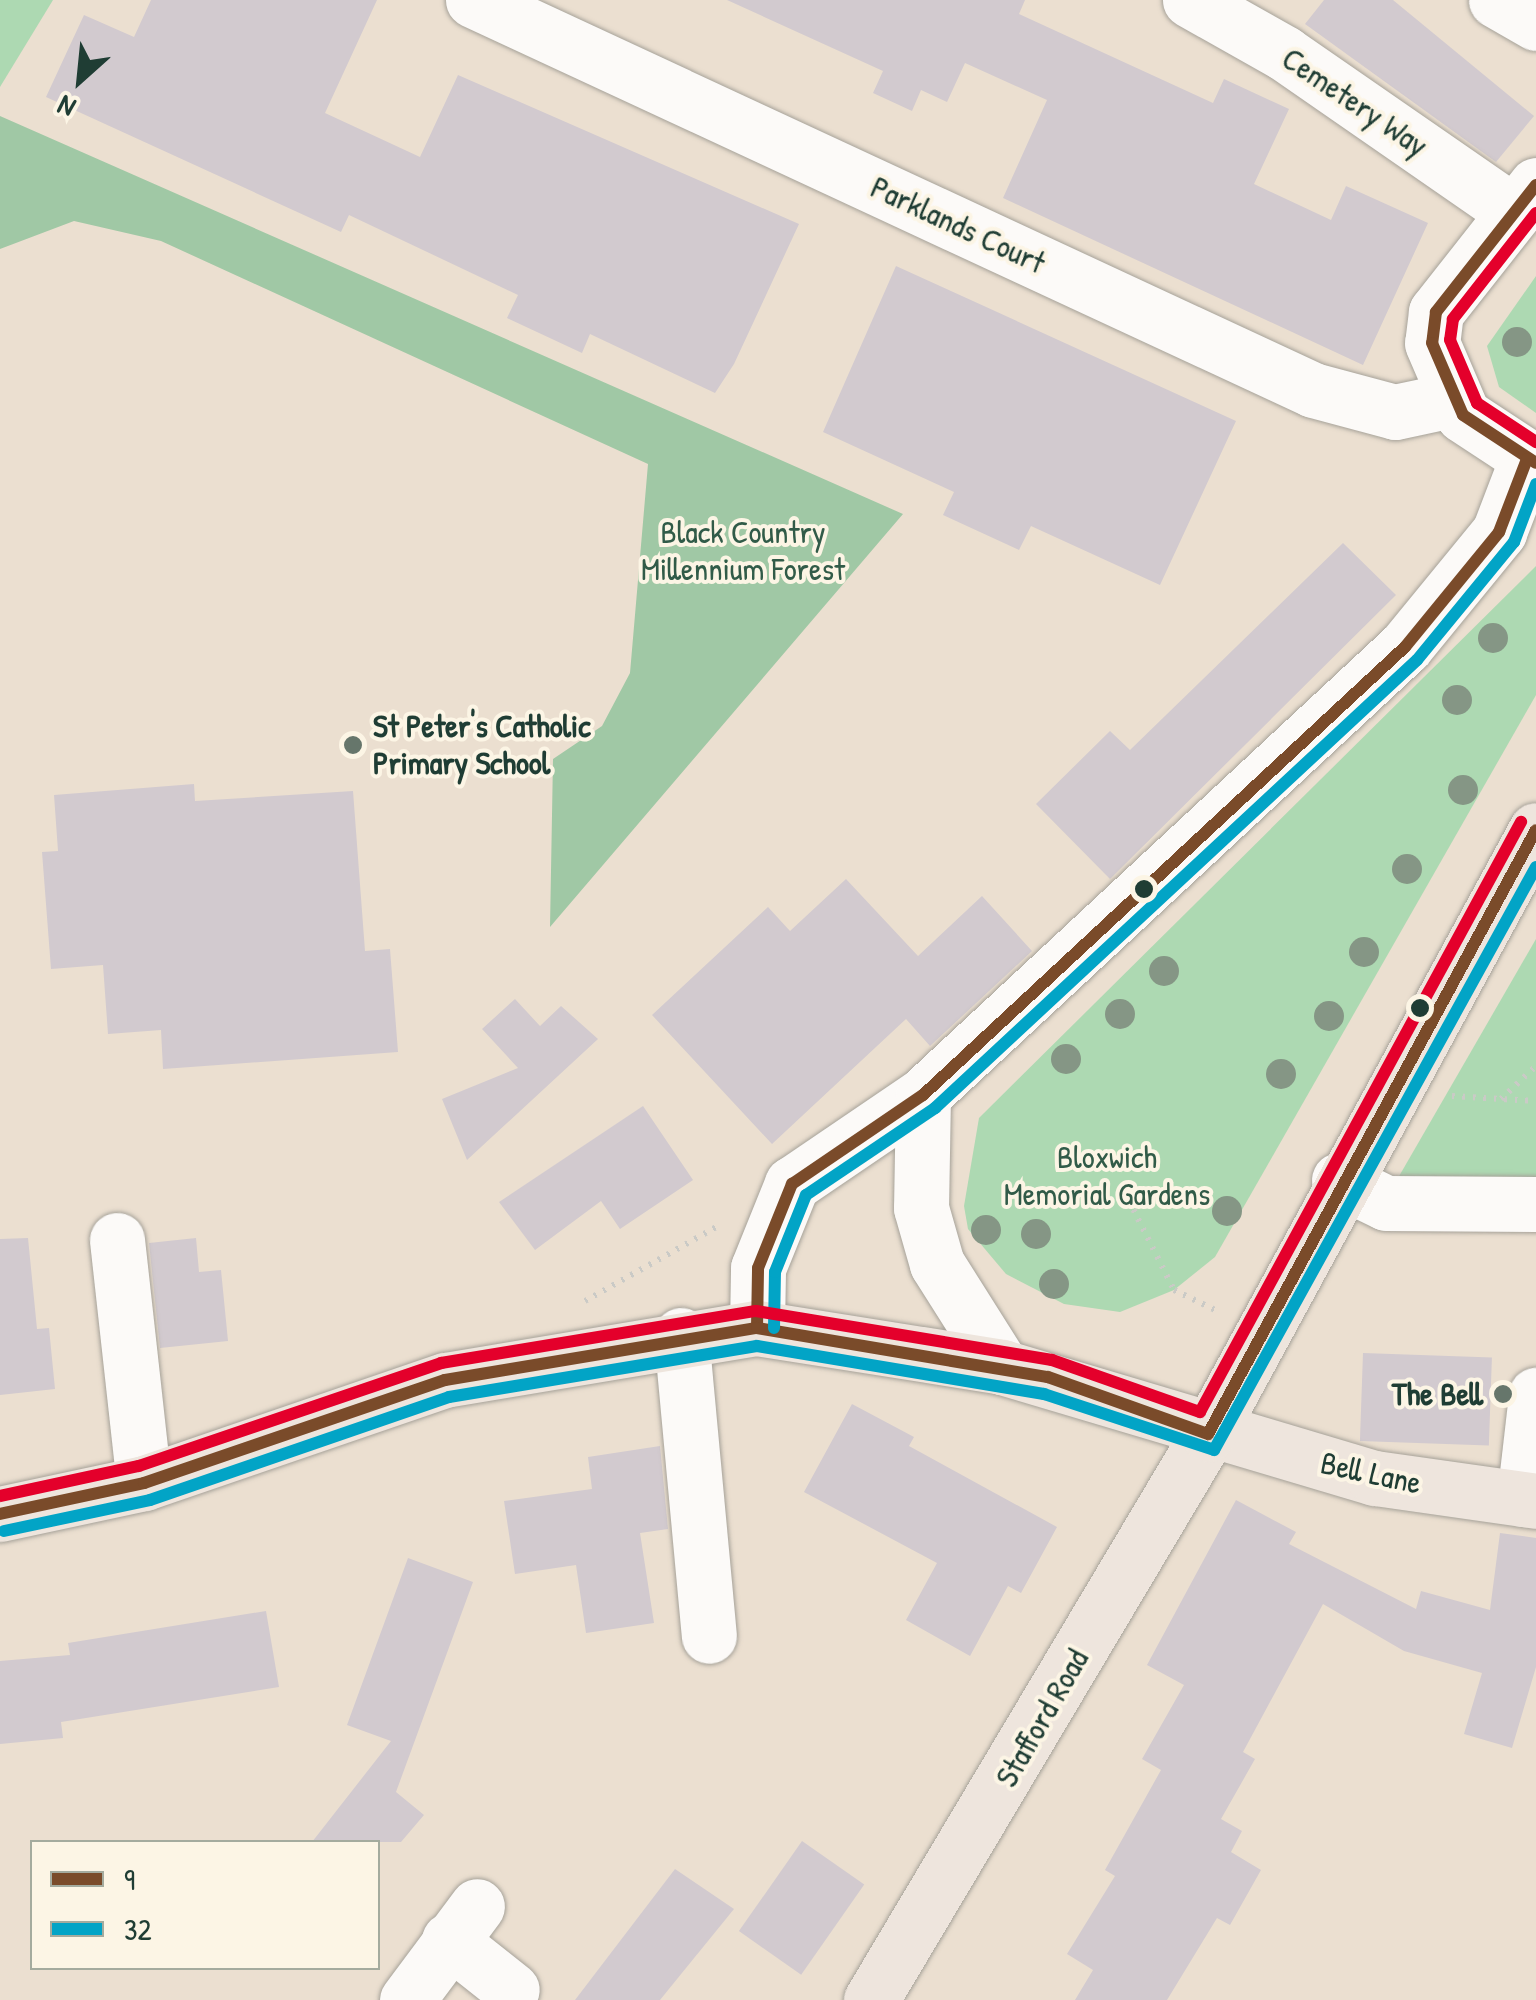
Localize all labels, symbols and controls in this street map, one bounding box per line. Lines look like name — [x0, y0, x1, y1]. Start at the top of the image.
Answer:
north arrow — [30, 30, 130, 130]
street label: Cemetery Way — [1275, 39, 1435, 165]
text: N — [51, 86, 82, 127]
street label: Parklands Court — [865, 168, 1051, 282]
park label: Black Country Millennium Forest — [641, 514, 845, 589]
place label: St Peter's Catholic Primary School — [373, 708, 591, 783]
marker: St Peter's Catholic Primary School — [342, 734, 364, 756]
unlabelled marker — [1134, 879, 1154, 899]
unlabelled marker — [1410, 998, 1430, 1018]
park label: Bloxwich Memorial Gardens — [1004, 1139, 1210, 1214]
place label: The Bell — [1392, 1375, 1483, 1413]
marker: The Bell — [1492, 1383, 1514, 1405]
street label: Bell Lane — [1317, 1444, 1425, 1502]
street label: Stafford Road — [987, 1642, 1097, 1794]
legend — [30, 1840, 380, 1970]
text: 9 — [124, 1859, 135, 1899]
text: 32 — [124, 1909, 151, 1949]

